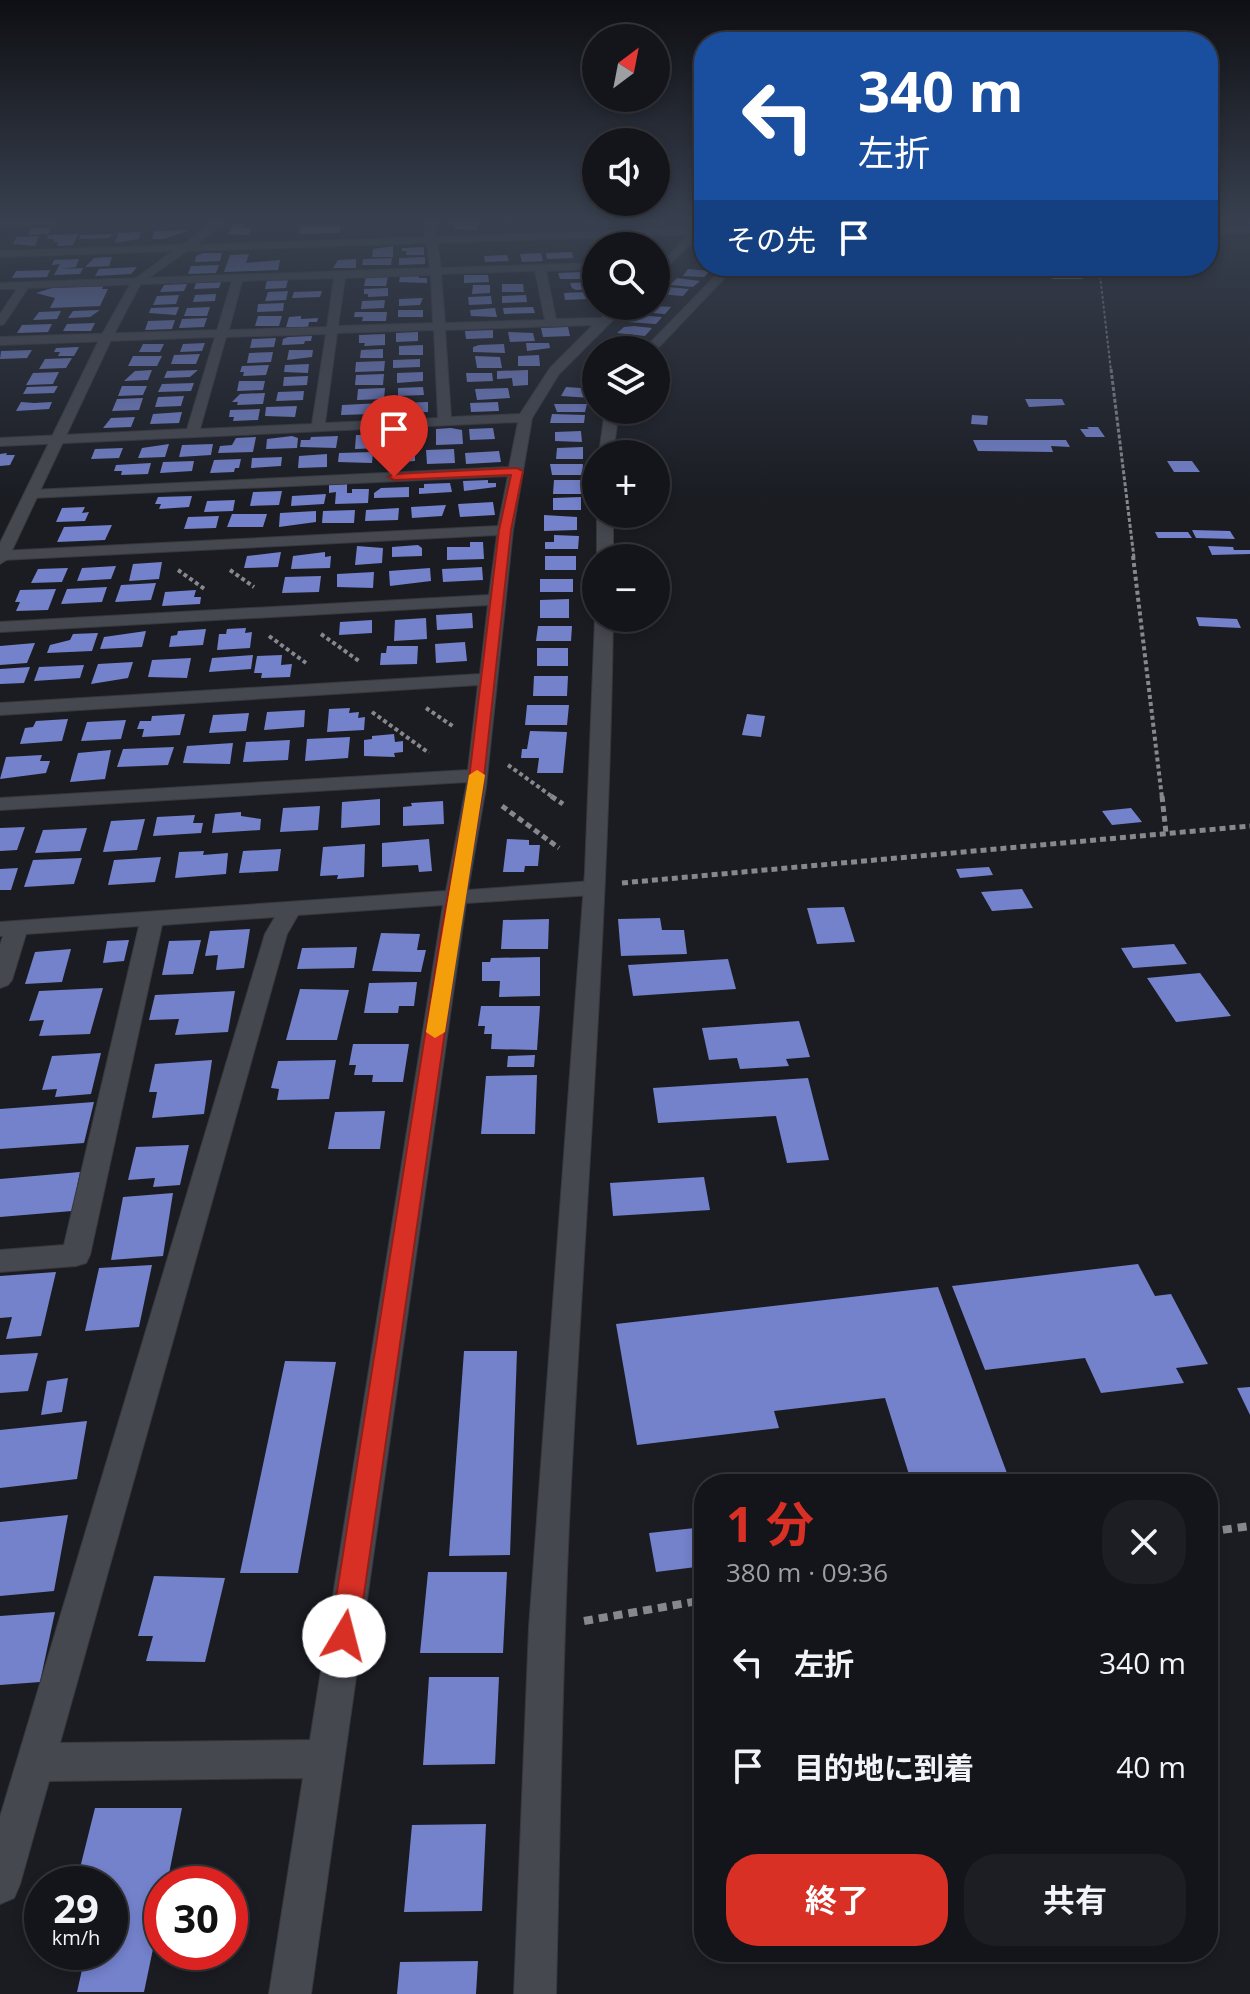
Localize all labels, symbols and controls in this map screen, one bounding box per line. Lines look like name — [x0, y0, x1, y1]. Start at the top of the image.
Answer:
north arrow — [582, 24, 670, 112]
map controls — [582, 24, 670, 632]
text: 340 m — [858, 52, 1024, 128]
icon: left — [726, 64, 830, 168]
button: sound — [582, 128, 670, 216]
text: 左折 — [858, 128, 930, 177]
icon: arrive — [832, 216, 876, 260]
text: その先 — [726, 219, 816, 260]
button: search — [582, 232, 670, 320]
button: layers — [582, 336, 670, 424]
pin — [360, 395, 428, 477]
icon: arrive — [372, 407, 416, 451]
button: + — [582, 440, 670, 528]
button: − — [582, 544, 670, 632]
text: 1 分 — [726, 1491, 814, 1556]
button: close — [1102, 1500, 1186, 1584]
text: 380 m · 09:36 — [726, 1554, 888, 1590]
position arrow — [302, 1594, 386, 1678]
icon: left — [726, 1640, 770, 1684]
text: 340 m — [1099, 1642, 1186, 1683]
text: 左折 — [794, 1643, 854, 1684]
icon: arrive — [726, 1744, 770, 1788]
text: 40 m — [1116, 1746, 1186, 1787]
text: 目的地に到着 — [794, 1747, 974, 1788]
button: 終了 — [726, 1854, 948, 1946]
button: 共有 — [964, 1854, 1186, 1946]
speed limit sign: 30 — [144, 1866, 248, 1970]
text: 29 — [53, 1880, 99, 1935]
text: km/h — [52, 1924, 100, 1951]

